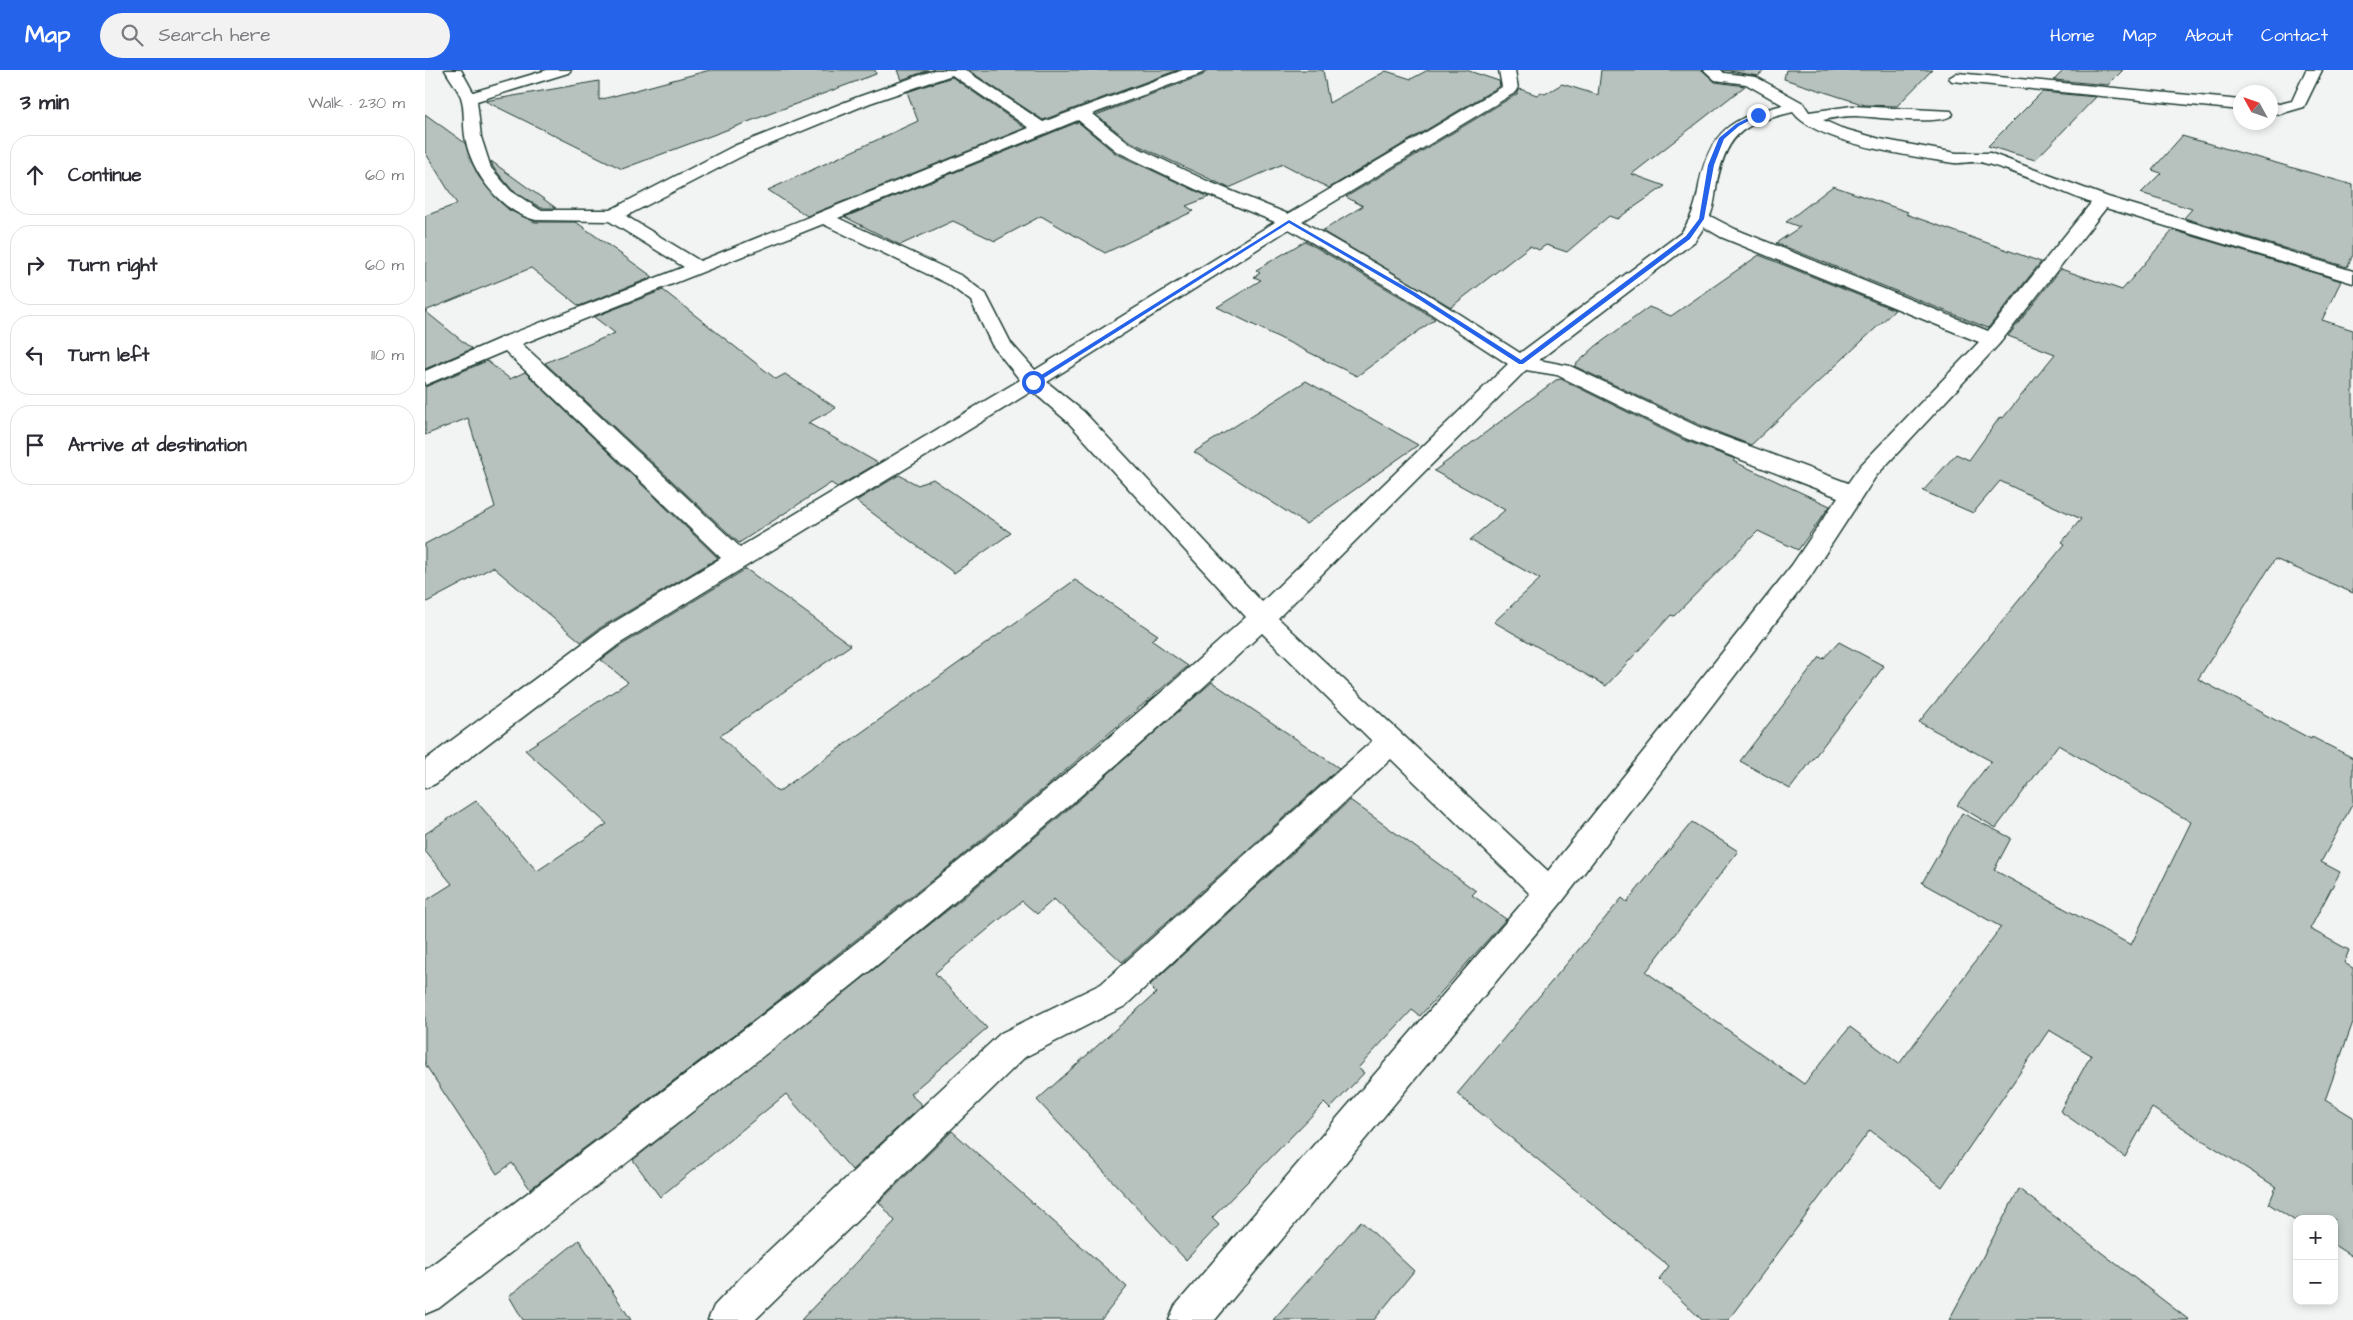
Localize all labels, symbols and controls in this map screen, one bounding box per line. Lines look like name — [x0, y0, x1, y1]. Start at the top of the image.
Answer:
search box — [100, 13, 450, 58]
text: Map — [25, 18, 70, 52]
icon: search — [118, 21, 146, 49]
text: Search here — [158, 22, 271, 49]
text: Home — [2050, 23, 2095, 48]
text: Map — [2123, 23, 2157, 48]
text: About — [2185, 23, 2233, 48]
text: Contact — [2261, 23, 2328, 48]
north arrow — [2233, 85, 2278, 130]
text: 3 min — [20, 88, 69, 117]
text: Walk · 230 m — [308, 92, 405, 114]
route end — [1747, 104, 1770, 127]
icon: ahead — [21, 161, 49, 189]
text: Continue — [68, 162, 142, 189]
text: 60 m — [365, 164, 404, 186]
icon: right — [21, 251, 49, 279]
text: Turn right — [68, 252, 157, 279]
text: 60 m — [365, 254, 404, 276]
icon: left — [21, 341, 49, 369]
text: Turn left — [68, 342, 149, 369]
text: 110 m — [371, 344, 404, 366]
route start — [1022, 371, 1045, 394]
icon: arrive — [21, 431, 49, 459]
text: Arrive at destination — [68, 432, 247, 459]
map controls — [2293, 1215, 2338, 1305]
button: + — [2293, 1215, 2338, 1260]
button: − — [2293, 1260, 2338, 1305]

